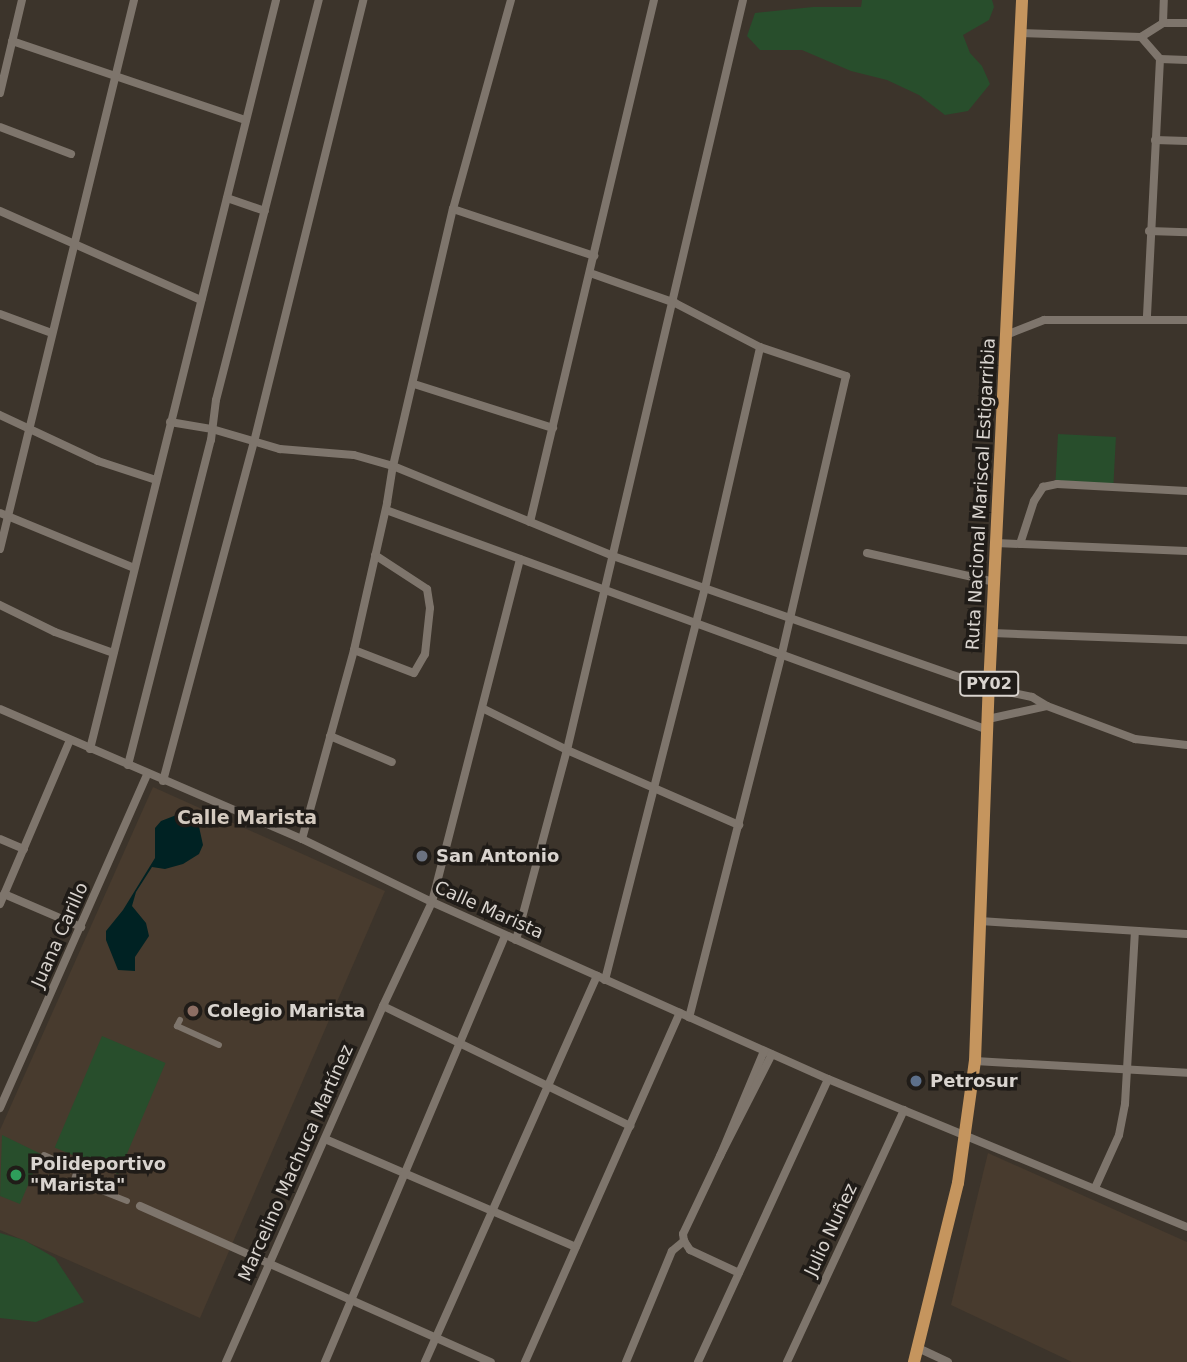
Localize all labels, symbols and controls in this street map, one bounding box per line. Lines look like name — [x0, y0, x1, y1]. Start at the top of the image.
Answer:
street label: Ruta Nacional Mariscal Estigarribia — [962, 337, 1000, 651]
road number: PY02 — [958, 671, 1020, 696]
district label: Calle Marista — [177, 807, 317, 829]
place label: San Antonio — [436, 845, 559, 867]
marker: San Antonio — [414, 848, 430, 864]
street label: Calle Marista — [431, 876, 547, 944]
street label: Juana Carillo — [27, 879, 93, 991]
place label: Colegio Marista — [207, 1000, 365, 1022]
marker: Colegio Marista — [185, 1003, 201, 1019]
street label: Marcelino Machuca Martínez — [234, 1041, 358, 1285]
place label: Petrosur — [930, 1070, 1018, 1092]
marker: Petrosur — [908, 1073, 924, 1089]
place label: Polideportivo "Marista" — [30, 1154, 166, 1196]
marker: Polideportivo "Marista" — [8, 1167, 24, 1183]
street label: Julio Nuñez — [800, 1180, 862, 1280]

